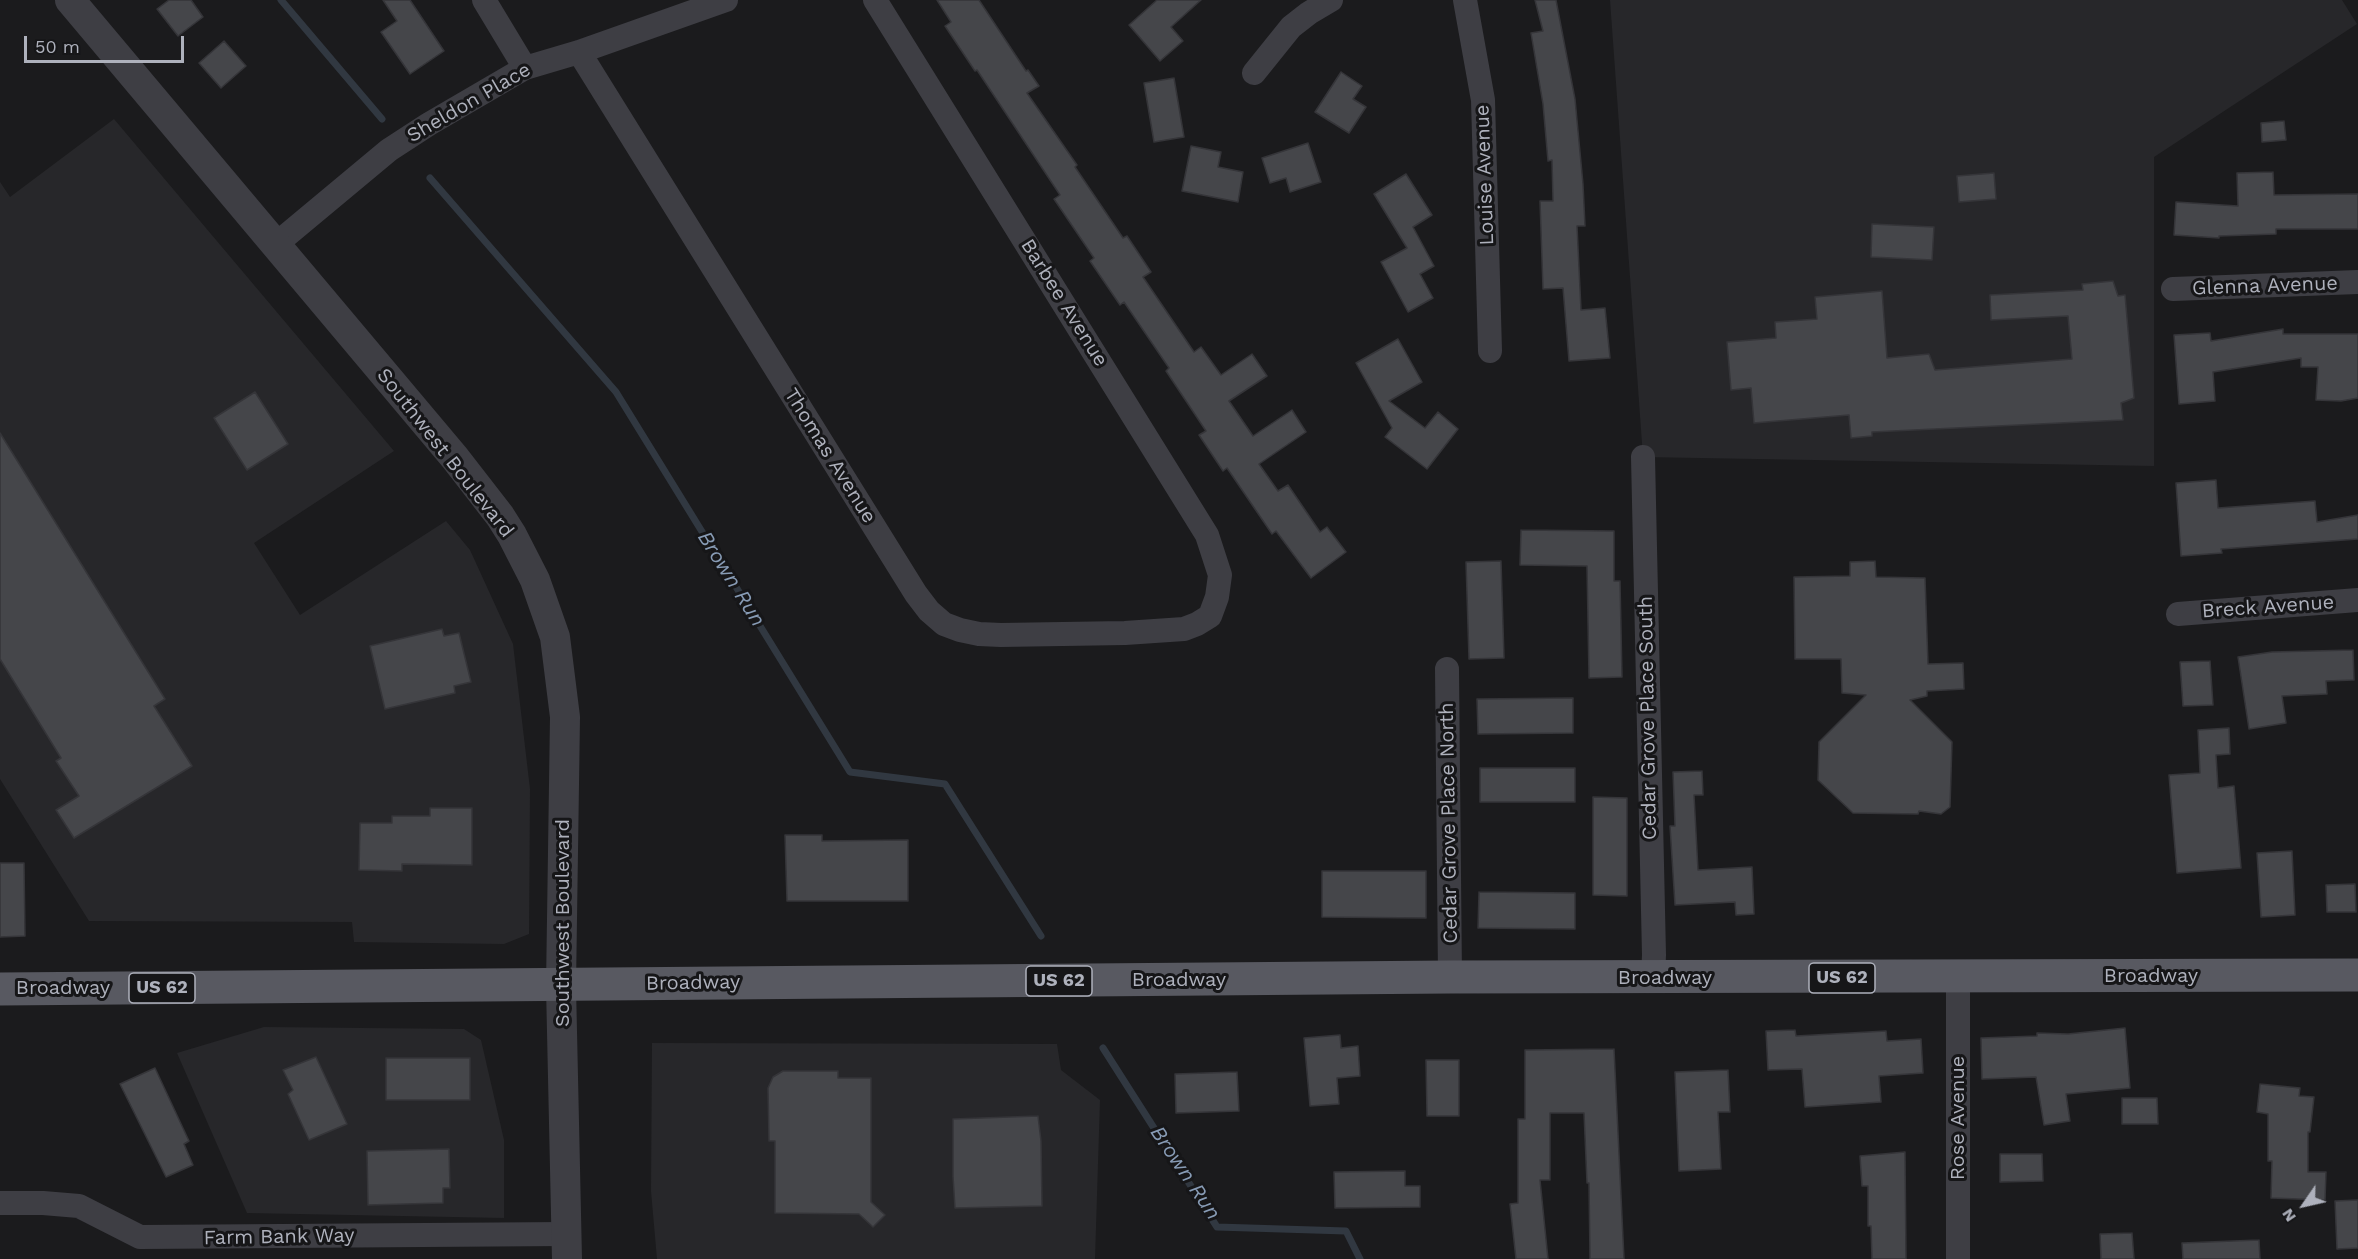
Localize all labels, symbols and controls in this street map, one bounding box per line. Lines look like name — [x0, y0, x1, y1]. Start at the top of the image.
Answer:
scale bar — [27, 24, 188, 62]
text: 50 m — [35, 36, 80, 57]
street label: Sheldon Place — [403, 58, 535, 148]
street label: Louise Avenue — [1471, 104, 1499, 246]
street label: Barbee Avenue — [1015, 235, 1113, 371]
street label: Glenna Avenue — [2192, 271, 2338, 301]
street label: Southwest Boulevard — [371, 364, 519, 542]
street label: Thomas Avenue — [779, 384, 881, 528]
water label: Brown Run — [692, 527, 770, 631]
street label: Breck Avenue — [2201, 590, 2335, 624]
street label: Cedar Grove Place South — [1634, 596, 1662, 840]
street label: Cedar Grove Place North — [1435, 702, 1463, 944]
street label: Southwest Boulevard — [551, 819, 575, 1027]
road number: US 62 — [1809, 963, 1875, 993]
street label: Broadway — [2104, 964, 2198, 988]
road number: US 62 — [1026, 966, 1092, 996]
street label: Broadway — [1618, 966, 1712, 990]
street label: Broadway — [1132, 968, 1226, 992]
street label: Broadway — [646, 970, 740, 996]
road number: US 62 — [129, 973, 195, 1003]
street label: Broadway — [16, 976, 110, 1000]
street label: Rose Avenue — [1946, 1056, 1970, 1180]
water label: Brown Run — [1144, 1121, 1226, 1225]
north arrow — [2274, 1175, 2334, 1235]
text: N — [2277, 1205, 2300, 1226]
street label: Farm Bank Way — [203, 1224, 355, 1250]

